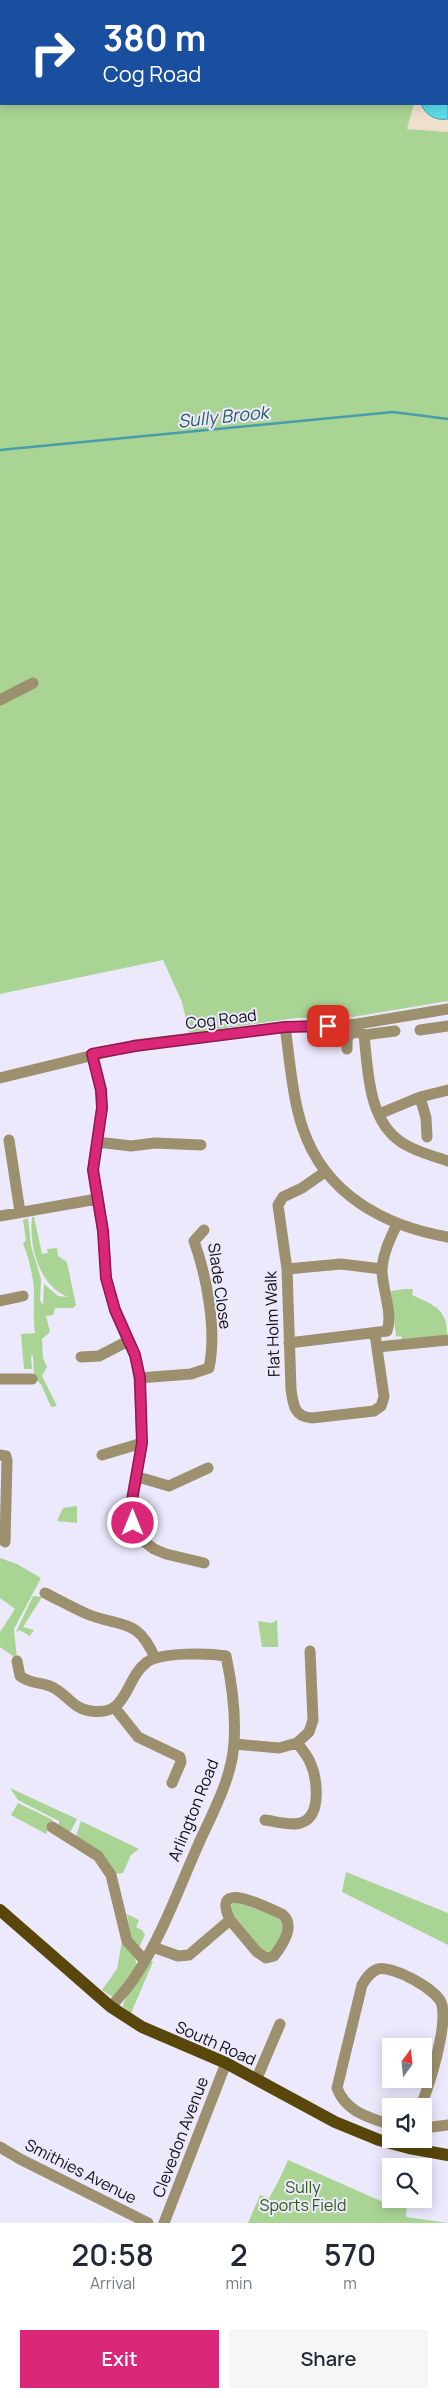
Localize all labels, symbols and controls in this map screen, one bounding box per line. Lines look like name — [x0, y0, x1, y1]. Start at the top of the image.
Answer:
text: 380 m — [103, 14, 206, 62]
icon: right — [20, 20, 85, 85]
text: Cog Road — [103, 59, 201, 89]
water label: Sully Brook — [177, 399, 272, 433]
street label: Cog Road — [184, 1004, 258, 1034]
pin — [307, 1005, 349, 1047]
icon: arrive — [314, 1012, 342, 1040]
street label: Slade Close — [203, 1241, 237, 1331]
street label: Flat Holm Walk — [259, 1270, 285, 1377]
position arrow — [106, 1496, 158, 1548]
street label: Arlington Road — [162, 1756, 224, 1864]
street label: South Road — [172, 2015, 260, 2071]
north arrow — [382, 2038, 432, 2088]
map controls — [382, 2038, 432, 2208]
street label: Clevedon Avenue — [147, 2073, 213, 2201]
button: sound — [382, 2098, 432, 2148]
street label: Smithies Avenue — [21, 2133, 141, 2209]
button: search — [382, 2158, 432, 2208]
park label: Sully Sports Field — [260, 2176, 346, 2216]
text: 20:58 — [72, 2234, 154, 2275]
text: 2 — [230, 2234, 248, 2275]
text: 570 — [324, 2234, 376, 2275]
text: Arrival — [90, 2272, 136, 2294]
text: min — [225, 2272, 252, 2294]
text: m — [343, 2272, 357, 2294]
button: Exit — [20, 2330, 219, 2388]
button: Share — [229, 2330, 428, 2388]

